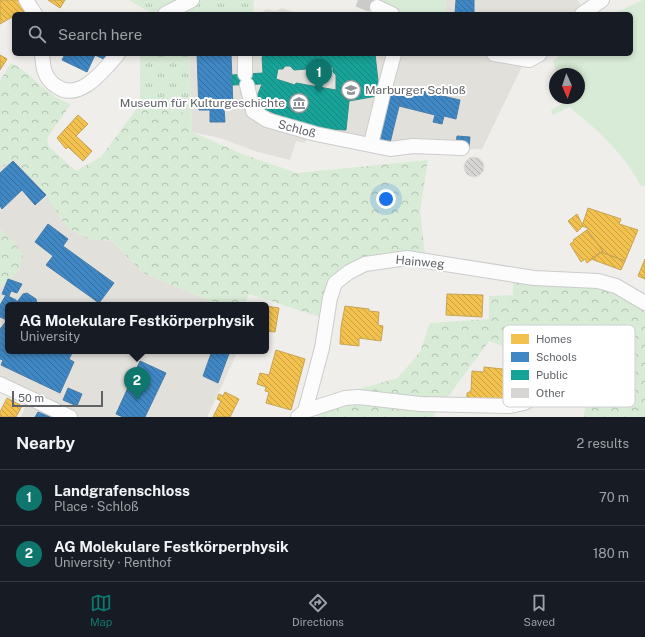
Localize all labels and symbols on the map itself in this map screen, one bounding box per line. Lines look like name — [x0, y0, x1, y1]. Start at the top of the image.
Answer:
pin: 1 — [306, 59, 332, 92]
north arrow — [549, 68, 585, 104]
school or university icon: Marburger Schloß — [340, 79, 362, 101]
place label: Marburger Schloß — [365, 83, 466, 97]
museum icon: Museum für Kulturgeschichte — [288, 92, 310, 114]
place label: Museum für Kulturgeschichte — [120, 96, 285, 110]
street label: Schloß — [277, 117, 317, 141]
your location — [376, 189, 396, 209]
street label: Hainweg — [395, 253, 445, 271]
legend — [503, 325, 635, 407]
text: Homes — [536, 333, 572, 345]
text: Schools — [536, 351, 577, 363]
pin: 2 — [124, 367, 150, 400]
text: Public — [536, 369, 568, 381]
text: Other — [536, 387, 565, 399]
scale bar — [12, 389, 103, 408]

